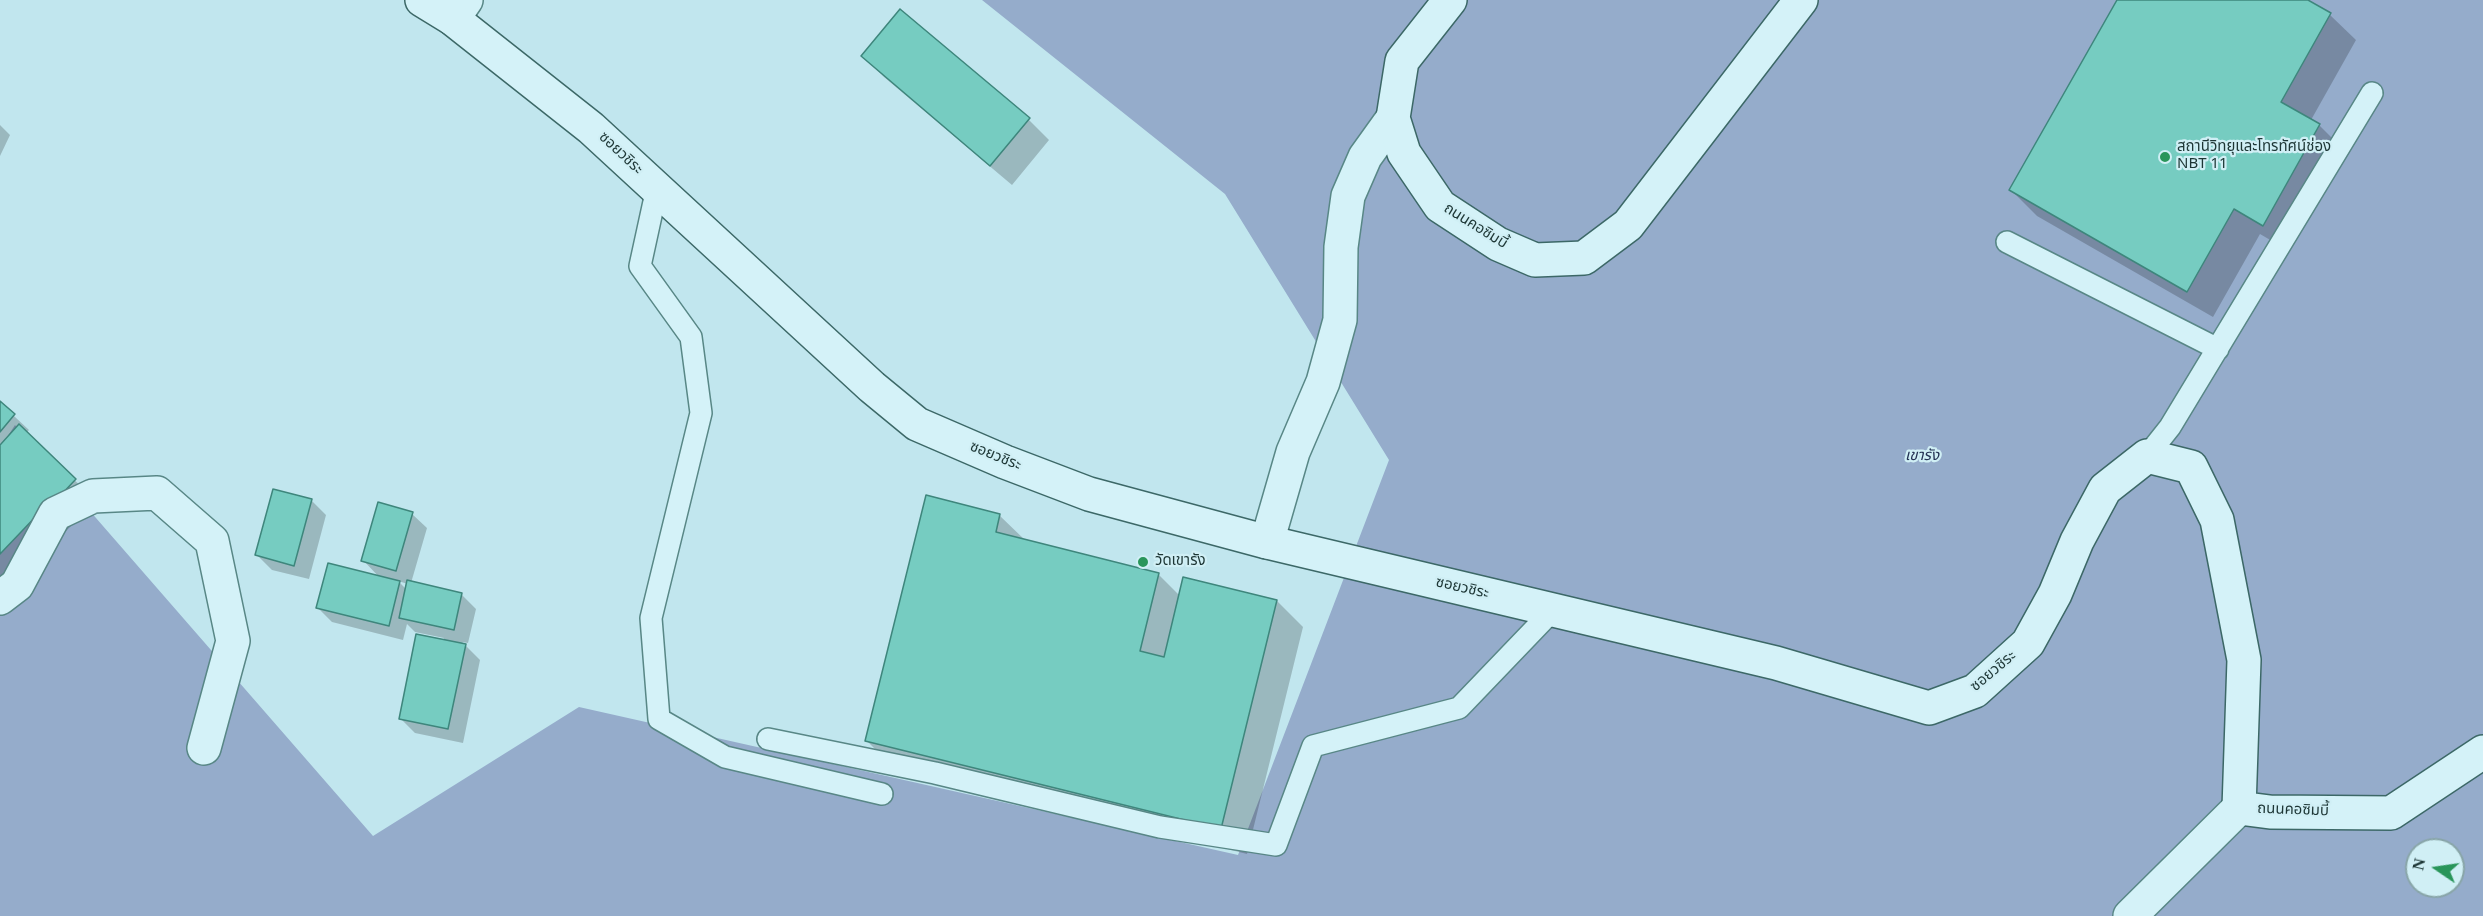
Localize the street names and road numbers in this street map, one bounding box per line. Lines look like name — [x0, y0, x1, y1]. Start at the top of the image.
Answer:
street label: ซอยวชิระ — [594, 129, 646, 179]
street label: ถนนคอซิมบี้ — [1440, 200, 1510, 254]
street label: ซอยวชิระ — [967, 439, 1023, 475]
street label: ซอยวชิระ — [1434, 574, 1490, 604]
street label: ซอยวชิระ — [1968, 648, 2020, 696]
street label: ถนนคอซิมบี้ — [2257, 801, 2329, 821]

